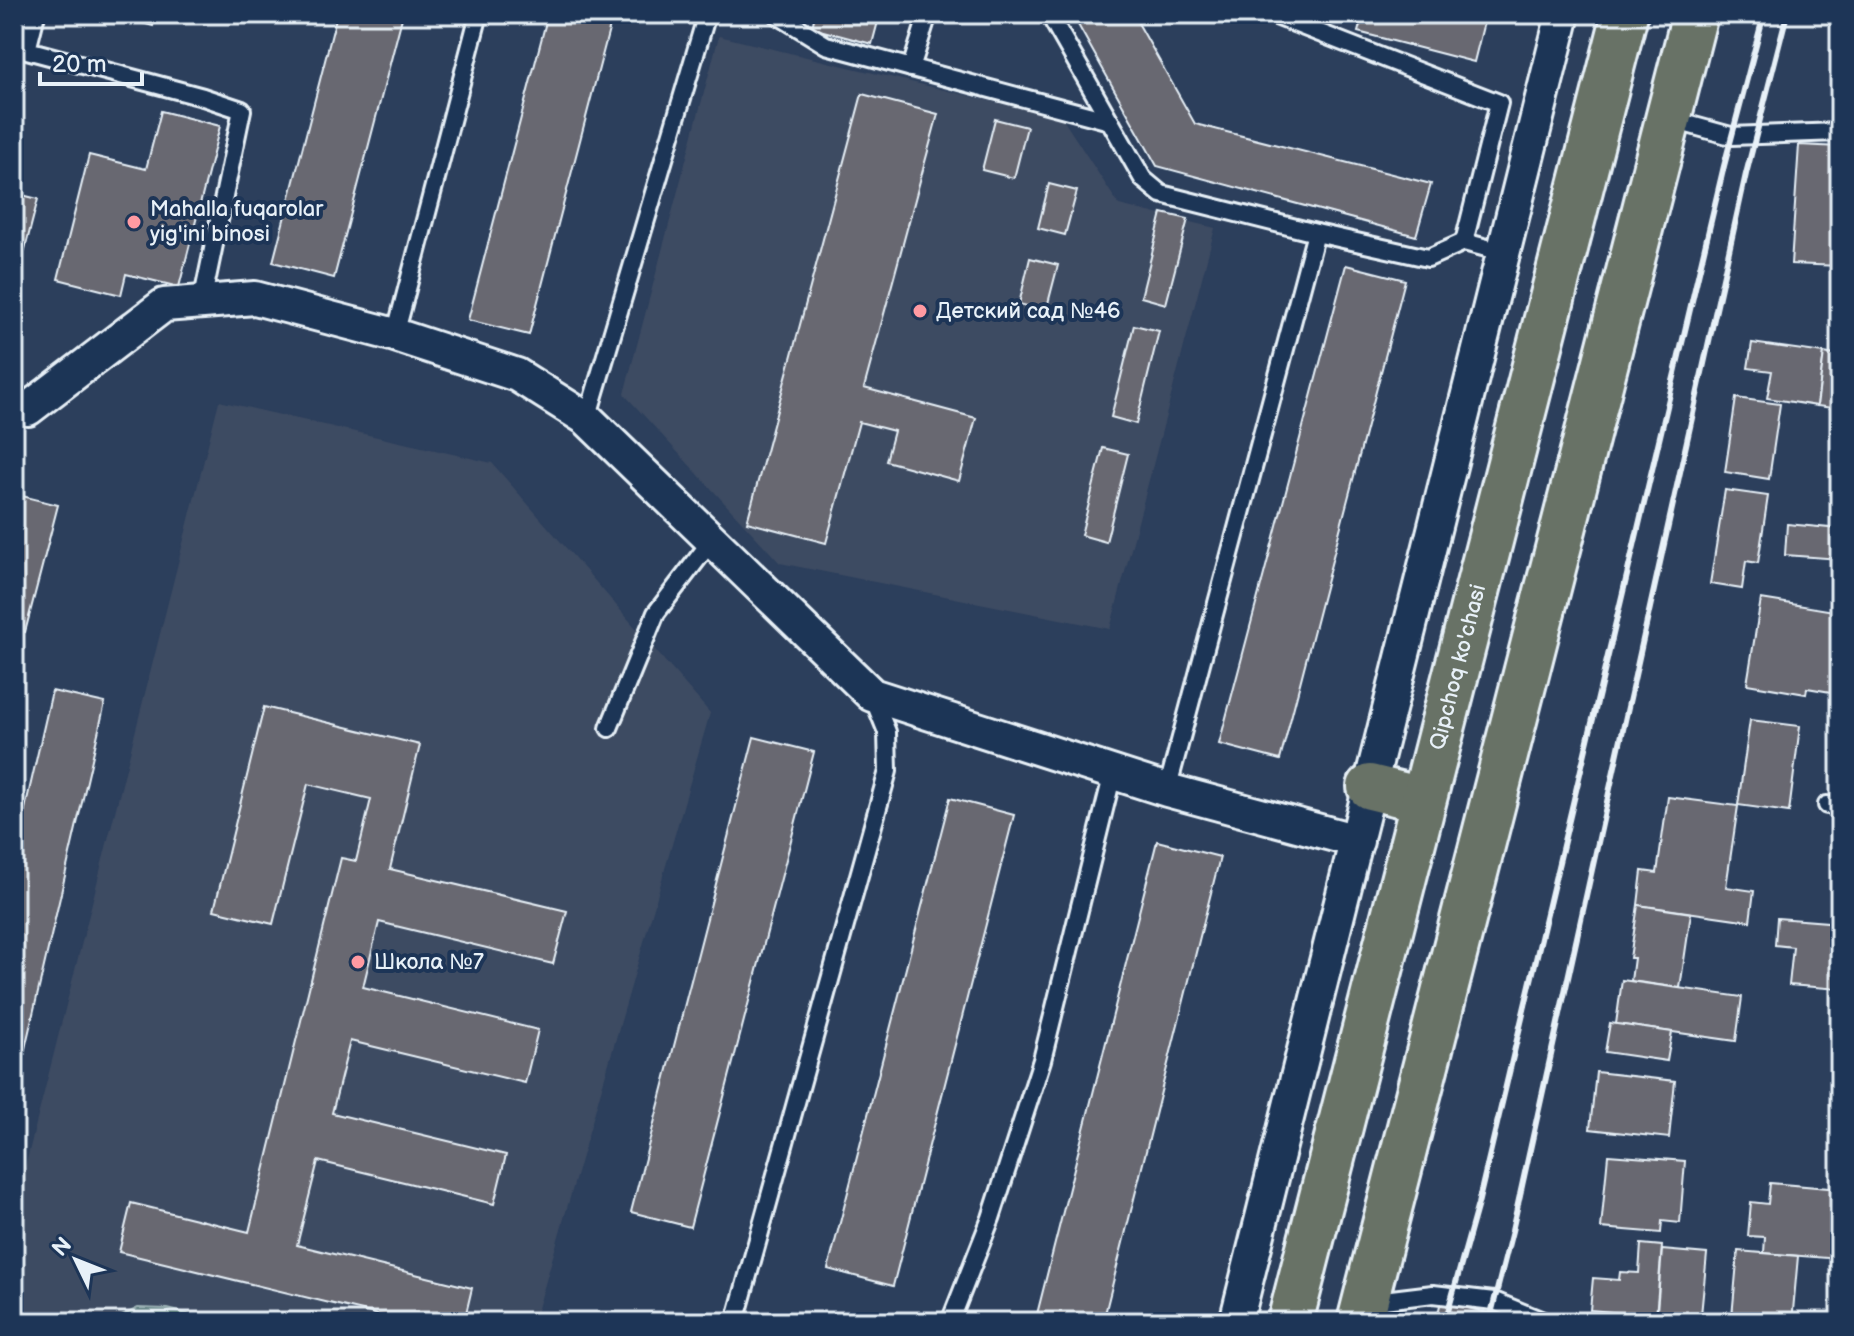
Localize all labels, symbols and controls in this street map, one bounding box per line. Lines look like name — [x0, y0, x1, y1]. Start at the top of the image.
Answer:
scale bar — [40, 36, 142, 86]
text: 20 m — [52, 50, 107, 79]
place label: Mahalla fuqarolar yig'ini binosi — [149, 196, 324, 248]
marker: Mahalla fuqarolar yig'ini binosi — [125, 213, 143, 231]
place label: Детский сад №46 — [936, 298, 1121, 325]
marker: Детский сад №46 — [911, 302, 929, 320]
street label: Qipchoq ko'chasi — [1424, 582, 1492, 753]
place label: Школа №7 — [374, 949, 484, 976]
marker: Школа №7 — [349, 953, 367, 971]
north arrow — [36, 1220, 116, 1300]
text: N — [47, 1232, 78, 1263]

